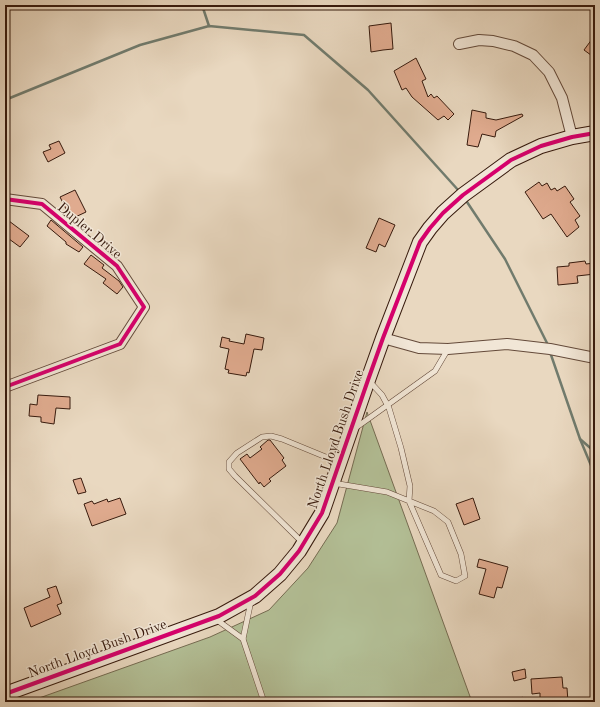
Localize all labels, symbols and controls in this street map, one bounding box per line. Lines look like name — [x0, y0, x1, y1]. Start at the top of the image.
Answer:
street label: Dupler Drive — [55, 200, 124, 262]
street label: North Lloyd Bush Drive — [306, 368, 366, 511]
street label: North Lloyd Bush Drive — [26, 617, 169, 681]

